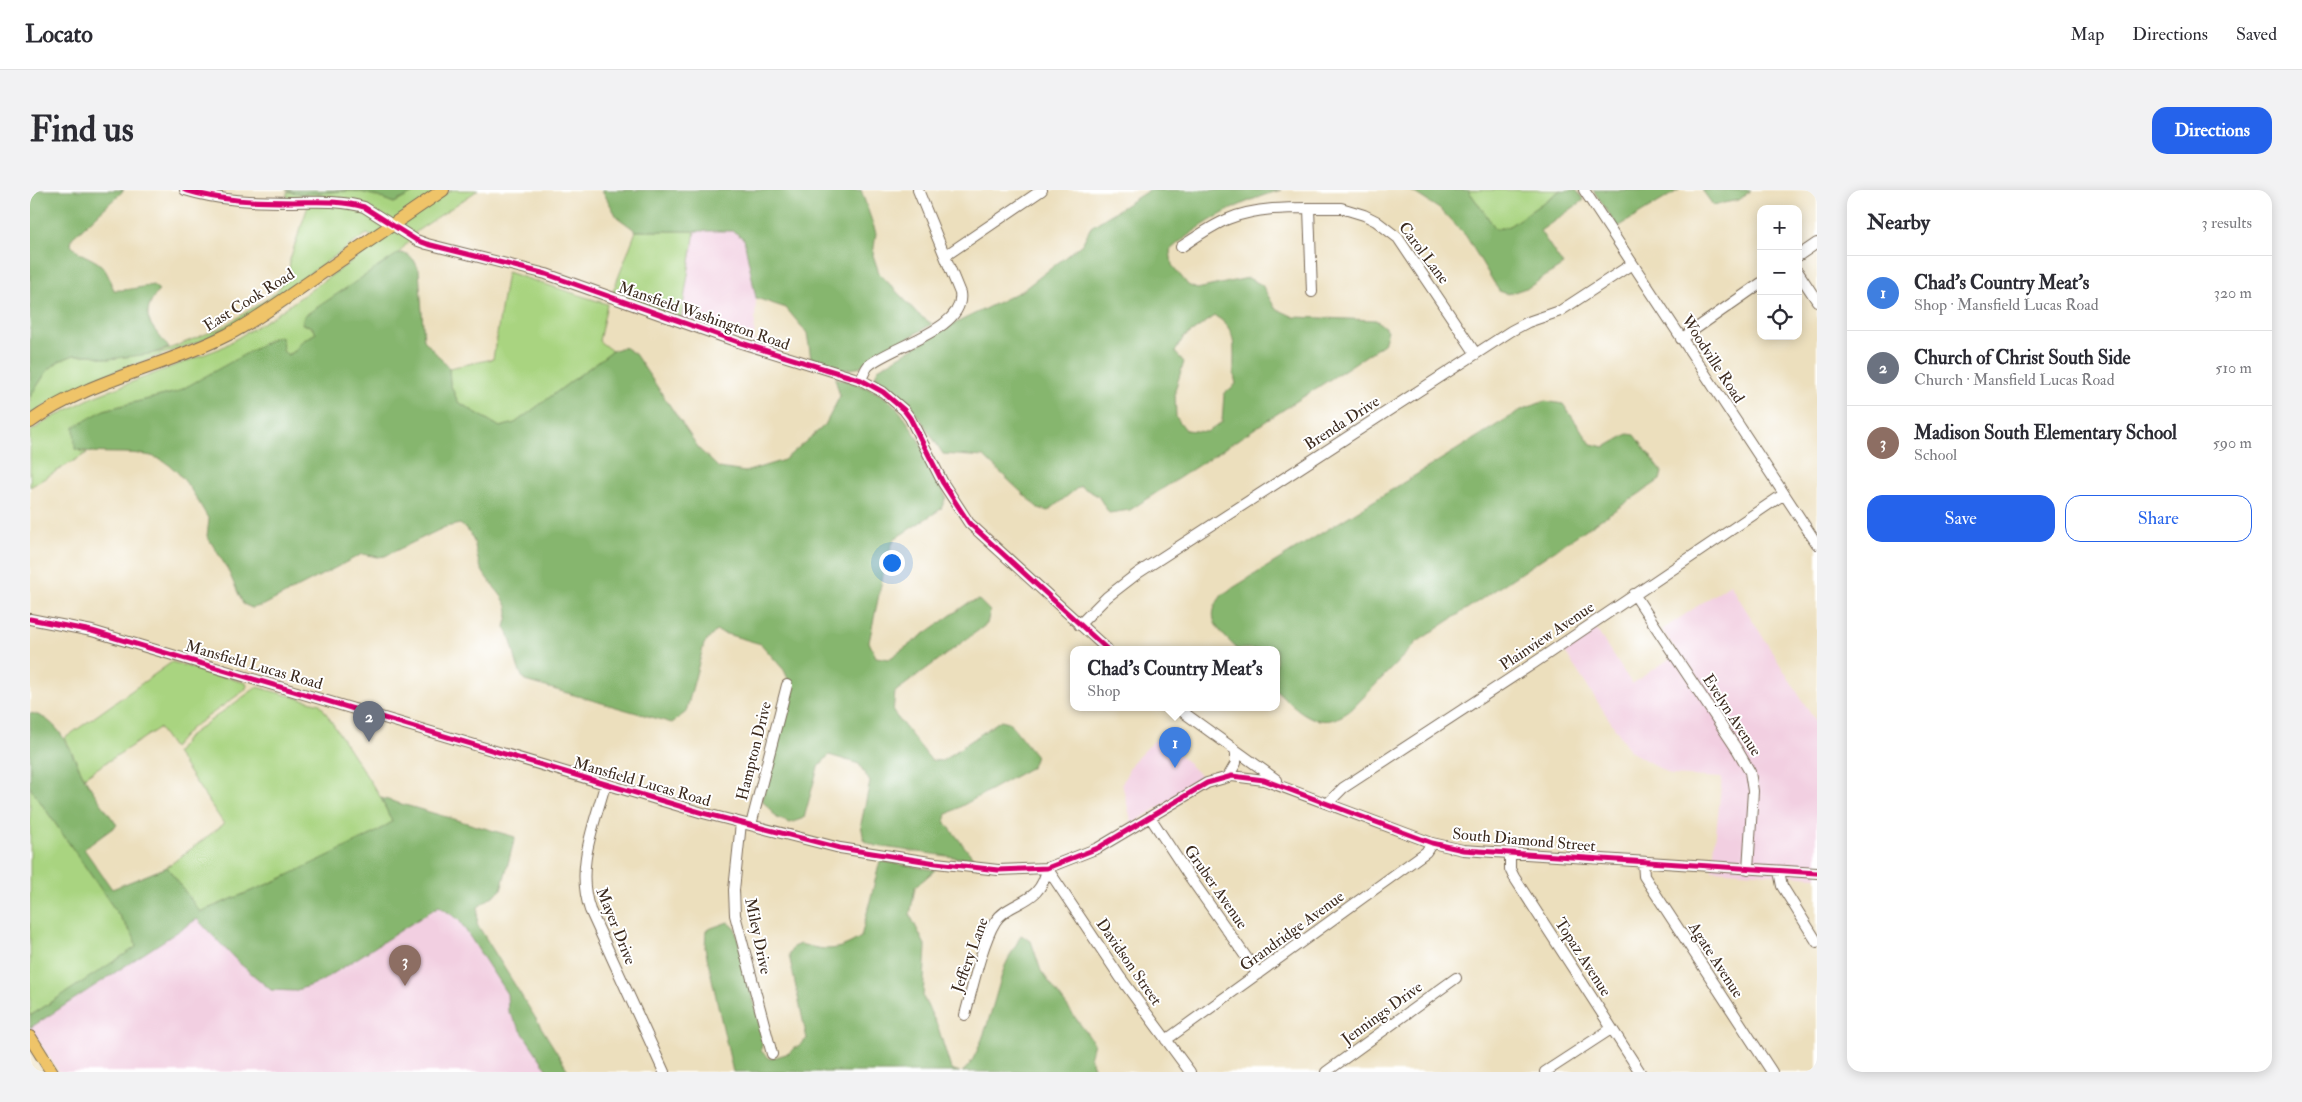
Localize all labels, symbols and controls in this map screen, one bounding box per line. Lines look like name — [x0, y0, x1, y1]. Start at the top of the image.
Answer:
text: Locato — [25, 19, 93, 50]
text: Map — [2071, 23, 2104, 46]
text: Directions — [2132, 23, 2208, 46]
text: Saved — [2236, 23, 2277, 46]
button: Directions — [2152, 107, 2272, 154]
text: Find us — [30, 108, 134, 152]
map controls — [1757, 205, 1802, 340]
button: + — [1757, 205, 1802, 250]
text: Nearby — [1867, 209, 1930, 236]
text: 3 results — [2201, 213, 2252, 233]
street label: Carol Lane — [1394, 218, 1454, 288]
button: − — [1757, 250, 1802, 295]
street label: East Cook Road — [200, 264, 298, 336]
text: Chad's Country Meat's — [1914, 271, 2089, 295]
street label: Mansfield Washington Road — [616, 277, 792, 355]
text: 1 — [1880, 283, 1886, 303]
text: 320 m — [2214, 283, 2252, 303]
button: locate — [1757, 295, 1802, 340]
text: Shop · Mansfield Lucas Road — [1914, 295, 2099, 315]
street label: Woodville Road — [1677, 310, 1749, 407]
text: Church of Christ South Side — [1914, 346, 2131, 370]
text: 2 — [1879, 358, 1887, 378]
text: 510 m — [2215, 358, 2252, 378]
text: Church · Mansfield Lucas Road — [1914, 370, 2115, 390]
street label: Brenda Drive — [1301, 391, 1384, 455]
text: Madison South Elementary School — [1914, 421, 2177, 445]
text: 3 — [1880, 433, 1886, 453]
text: 590 m — [2213, 433, 2252, 453]
text: School — [1914, 445, 1957, 465]
button: Save — [1867, 495, 2055, 542]
button: Share — [2065, 495, 2252, 542]
your location — [879, 550, 905, 576]
street label: Plainview Avenue — [1496, 597, 1598, 675]
street label: Mansfield Lucas Road — [183, 636, 325, 694]
popup — [1070, 646, 1280, 711]
text: Chad's Country Meat's — [1087, 657, 1263, 681]
street label: Evelyn Avenue — [1698, 670, 1766, 760]
text: Shop — [1087, 681, 1120, 701]
street label: Hampton Drive — [732, 699, 777, 803]
pin: 2 — [353, 701, 385, 742]
pin: 1 — [1159, 727, 1191, 768]
street label: Mansfield Lucas Road — [571, 753, 713, 811]
street label: South Diamond Street — [1452, 824, 1596, 856]
street label: Gruber Avenue — [1180, 841, 1252, 933]
street label: Mayer Drive — [591, 885, 641, 968]
street label: Grandridge Avenue — [1236, 886, 1348, 976]
street label: Miley Drive — [740, 896, 776, 976]
street label: Topaz Avenue — [1549, 914, 1616, 1001]
street label: Jeffery Lane — [947, 915, 994, 996]
street label: Davidson Street — [1092, 915, 1166, 1009]
street label: Agate Avenue — [1684, 918, 1748, 1002]
pin: 3 — [389, 945, 421, 986]
street label: Jennings Drive — [1337, 977, 1427, 1050]

